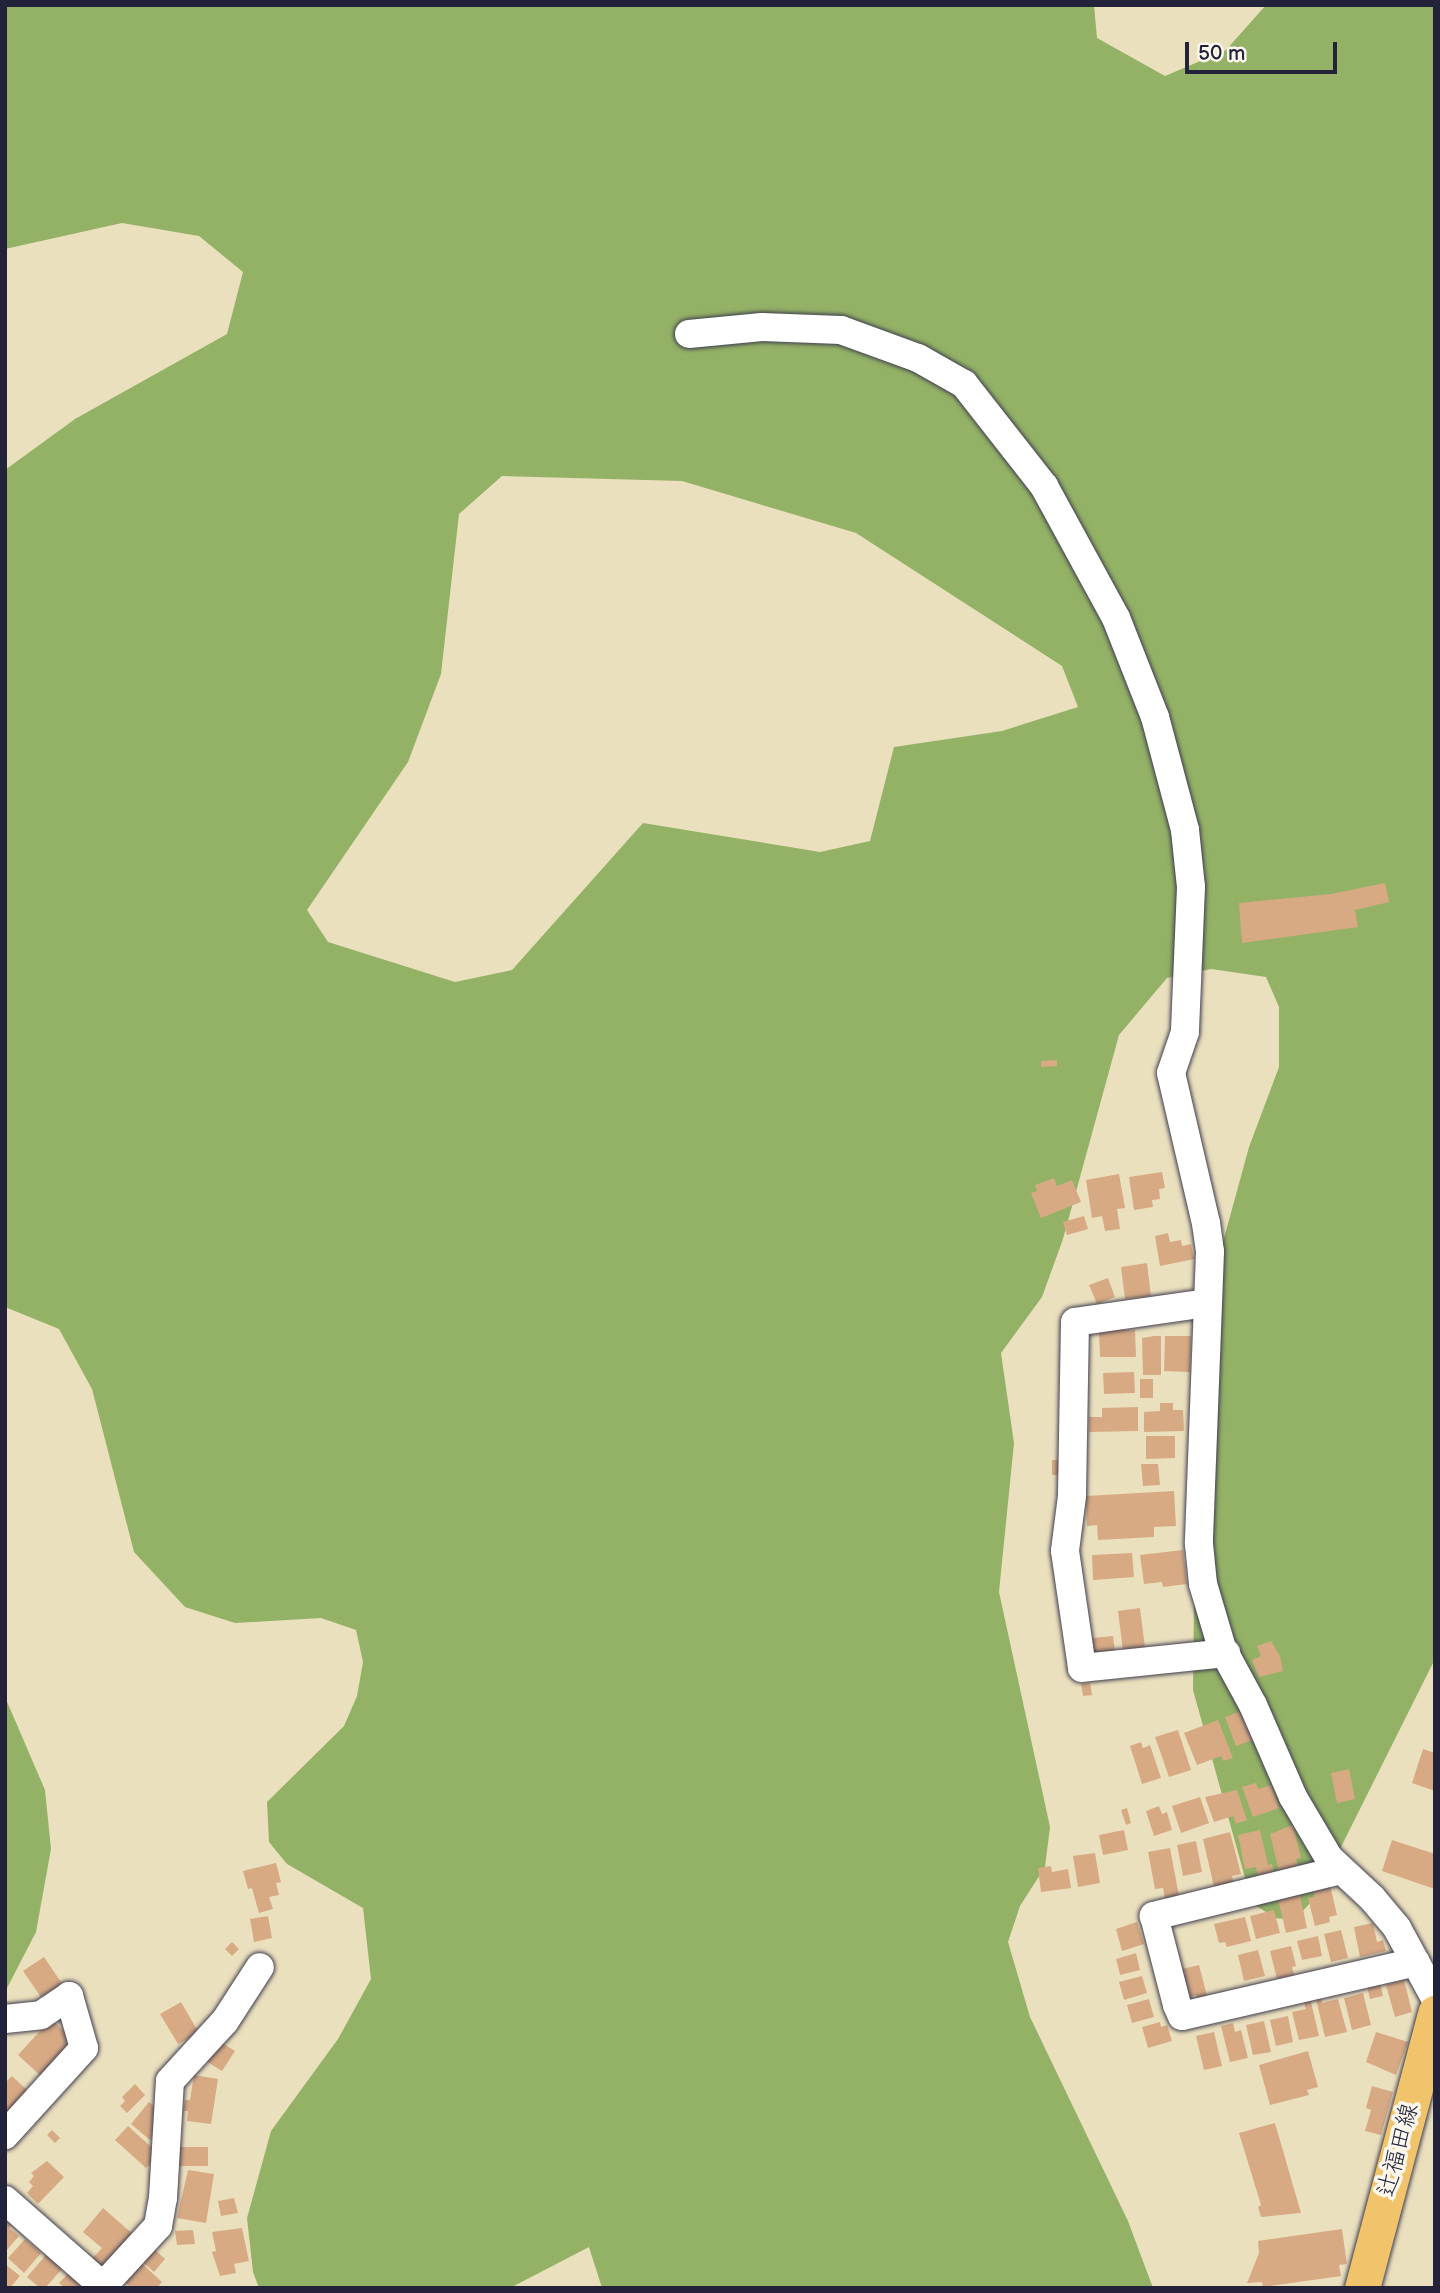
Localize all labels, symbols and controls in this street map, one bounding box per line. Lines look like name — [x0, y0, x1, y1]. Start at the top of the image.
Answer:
scale bar — [1188, 28, 1340, 72]
text: 50 m — [1198, 41, 1245, 66]
street label: 辻福田線 — [1372, 2100, 1424, 2200]

